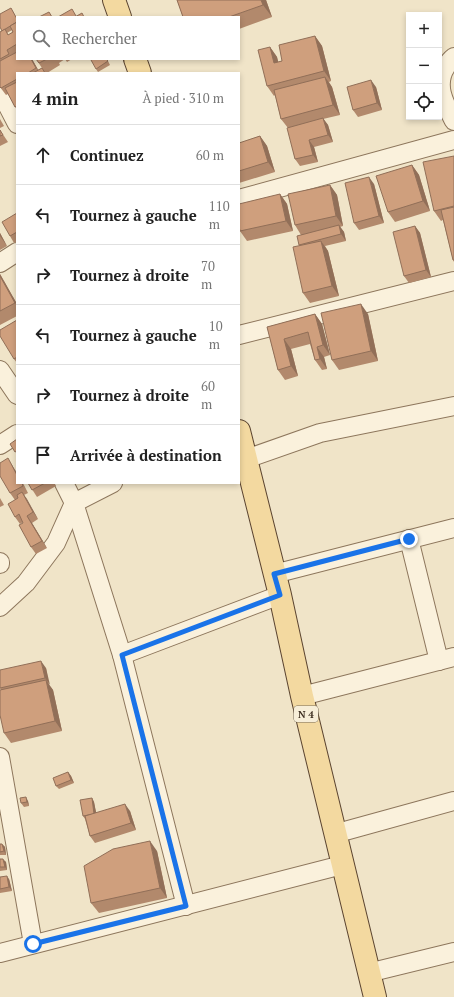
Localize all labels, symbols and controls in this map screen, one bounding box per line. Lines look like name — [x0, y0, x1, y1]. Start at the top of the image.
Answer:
map controls — [406, 12, 442, 120]
button: + — [406, 12, 442, 48]
search box — [16, 16, 240, 60]
icon: search — [30, 27, 52, 49]
text: Rechercher — [62, 28, 137, 48]
button: − — [406, 48, 442, 84]
button: locate — [406, 84, 442, 120]
text: 4 min — [32, 87, 79, 110]
text: À pied · 310 m — [143, 89, 224, 107]
icon: ahead — [32, 144, 54, 166]
text: Continuez — [70, 145, 144, 165]
text: 60 m — [196, 146, 224, 164]
text: 110 m — [209, 197, 230, 233]
icon: left — [32, 204, 54, 226]
text: Tournez à gauche — [70, 205, 197, 225]
text: 70 m — [201, 257, 215, 293]
icon: right — [32, 264, 54, 286]
text: Tournez à droite — [70, 265, 189, 285]
text: 10 m — [209, 317, 223, 353]
icon: left — [32, 324, 54, 346]
text: Tournez à gauche — [70, 325, 197, 345]
text: 60 m — [201, 377, 215, 413]
icon: right — [32, 384, 54, 406]
text: Tournez à droite — [70, 385, 189, 405]
icon: arrive — [32, 444, 54, 466]
text: Arrivée à destination — [70, 445, 222, 465]
route end — [400, 530, 418, 548]
road number: N 4 — [294, 706, 318, 722]
route start — [24, 935, 42, 953]

